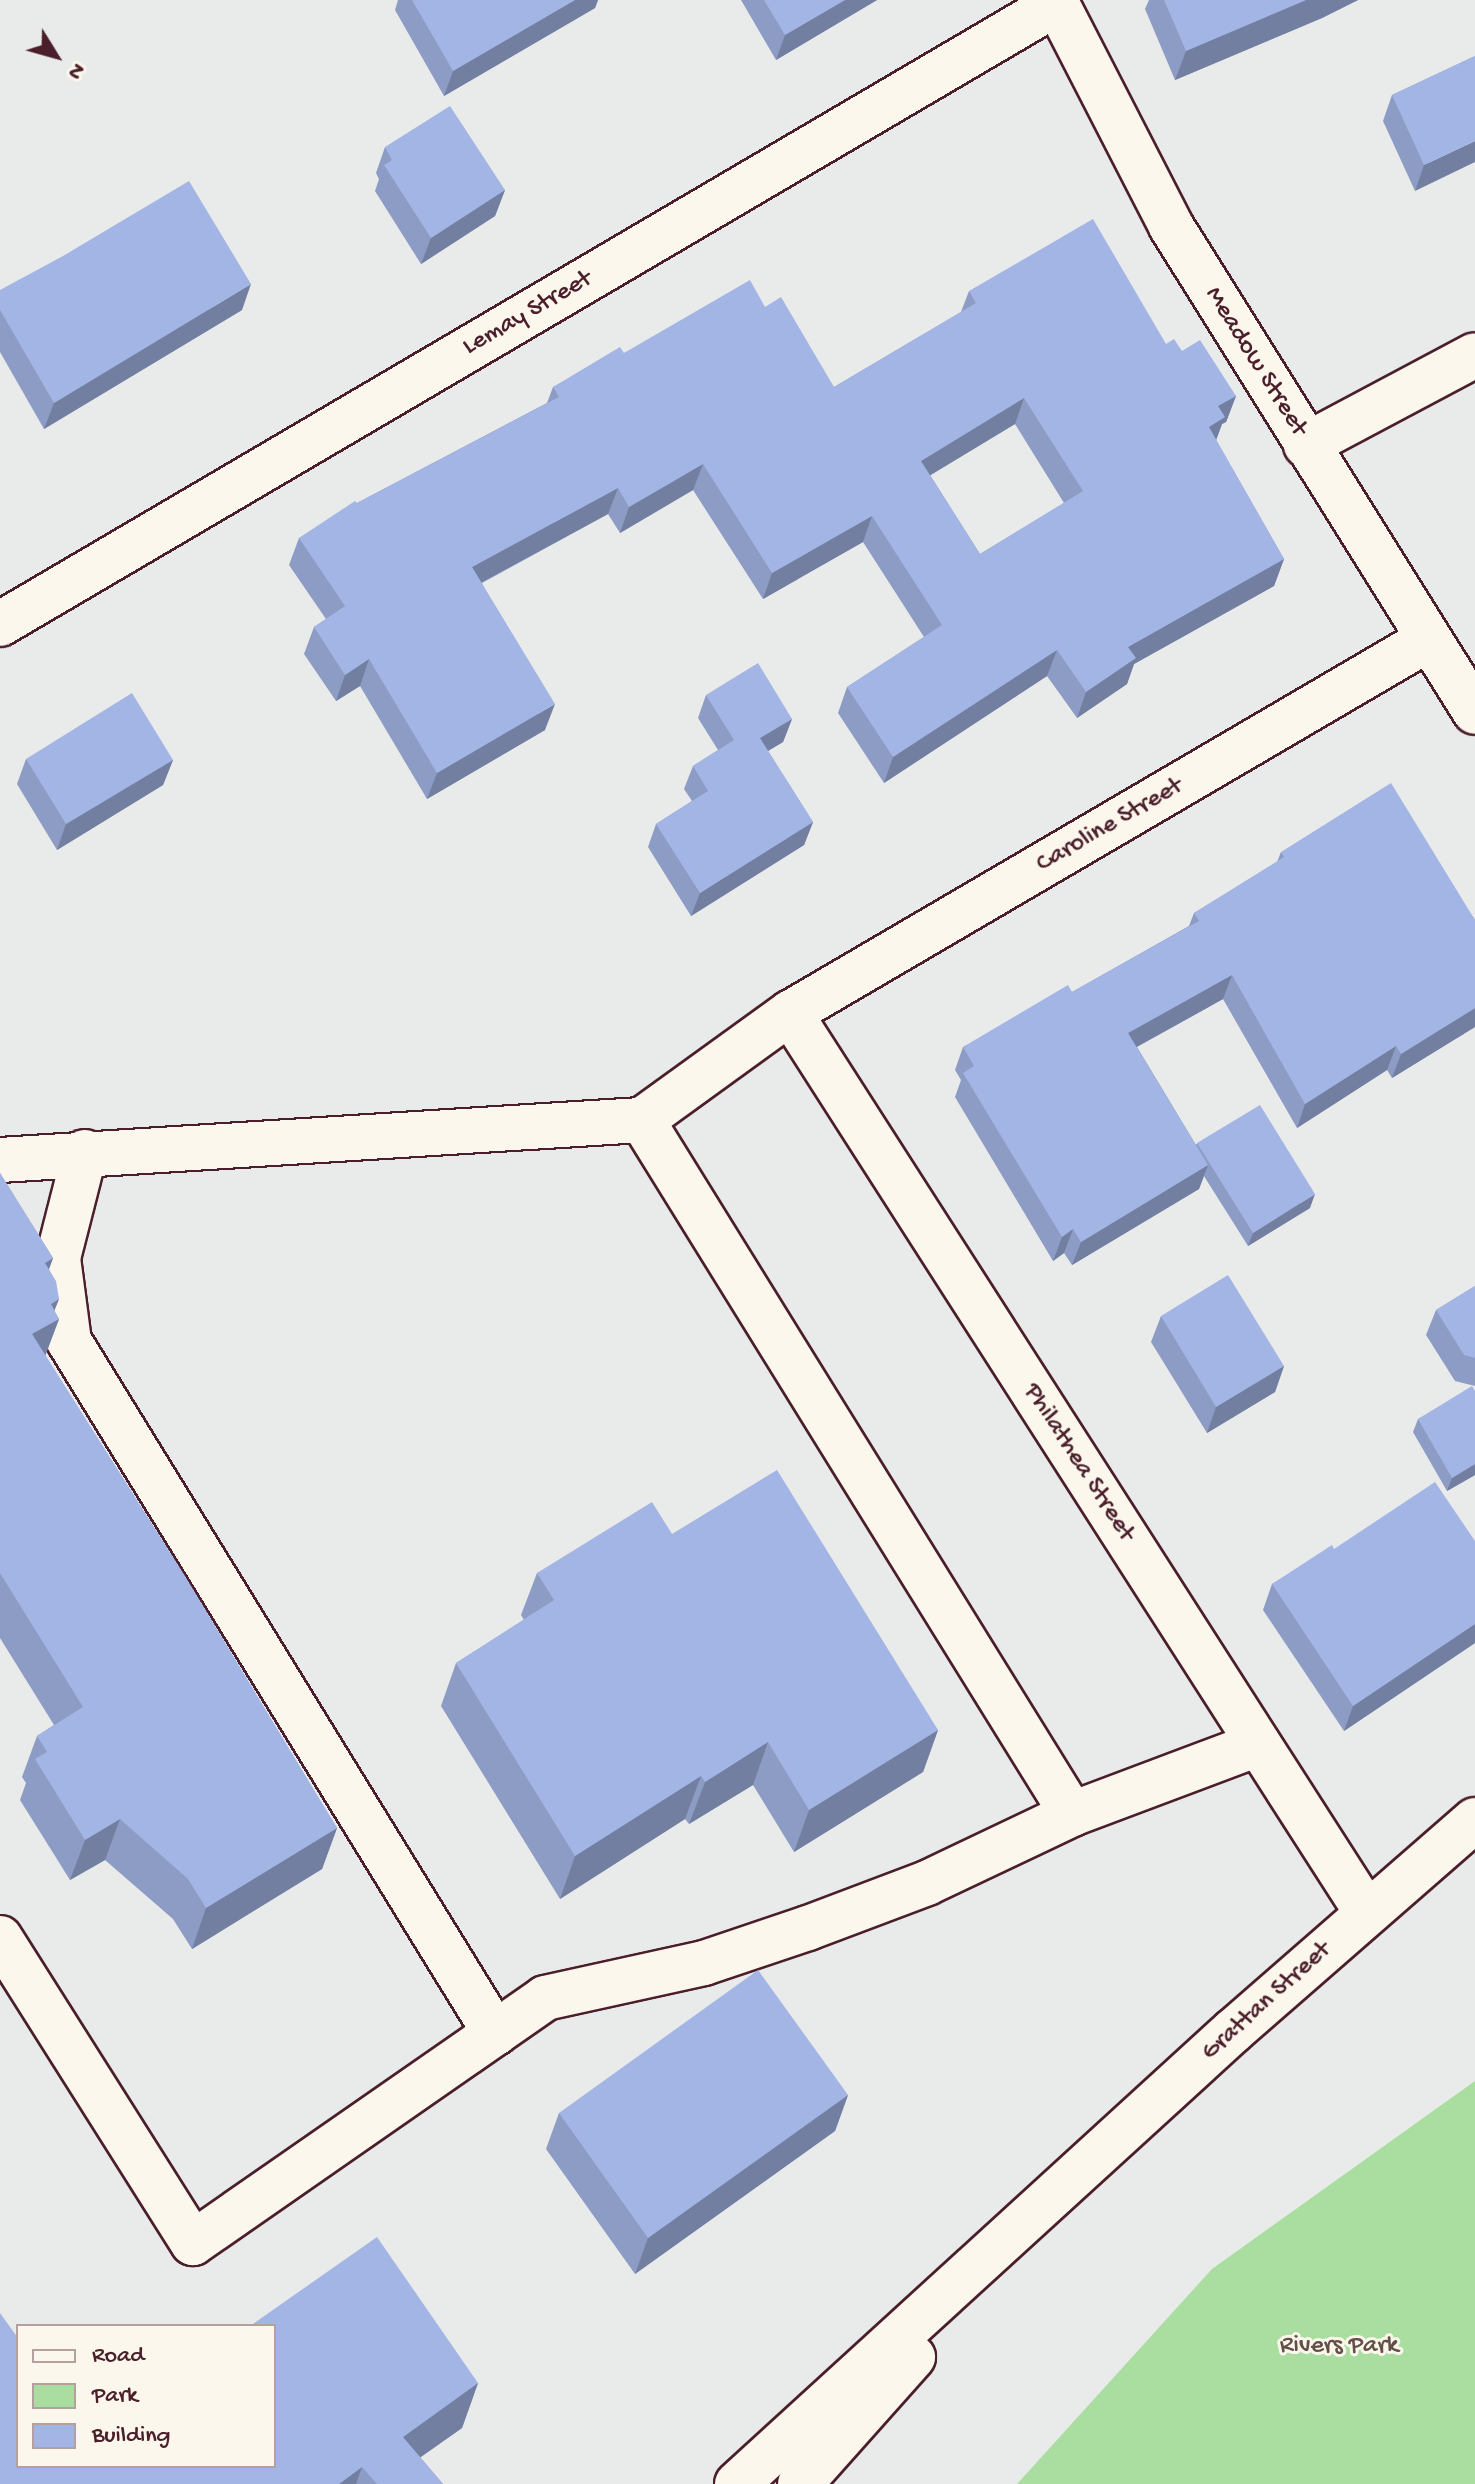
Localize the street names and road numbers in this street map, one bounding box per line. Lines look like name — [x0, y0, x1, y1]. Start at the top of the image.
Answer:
street label: Lemay Street — [458, 264, 598, 364]
street label: Meadow Street — [1197, 282, 1313, 442]
street label: Caroline Street — [1031, 772, 1189, 880]
street label: Philathea Street — [1015, 1378, 1141, 1548]
street label: Grattan Street — [1196, 1936, 1338, 2068]

